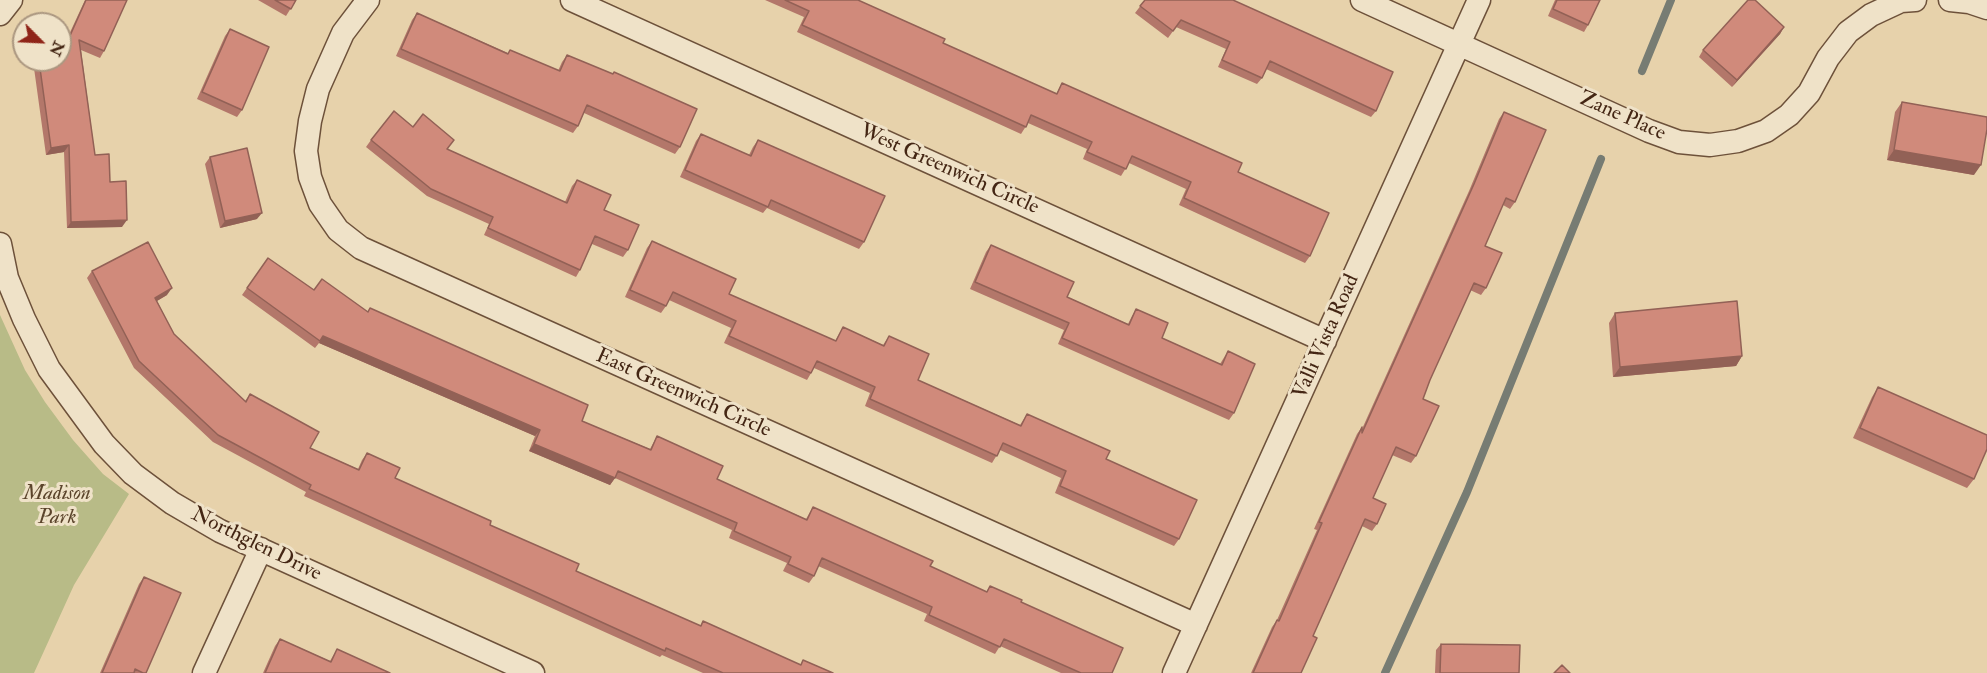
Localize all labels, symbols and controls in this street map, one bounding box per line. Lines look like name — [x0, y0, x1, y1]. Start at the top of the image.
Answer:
north arrow — [12, 12, 72, 72]
text: N — [45, 38, 69, 59]
street label: Zane Place — [1575, 87, 1669, 147]
street label: West Greenwich Circle — [855, 119, 1043, 221]
street label: Valli Vista Road — [1288, 271, 1366, 403]
street label: East Greenwich Circle — [591, 344, 775, 444]
park label: Madison Park — [23, 481, 91, 531]
street label: Northglen Drive — [187, 503, 325, 587]

